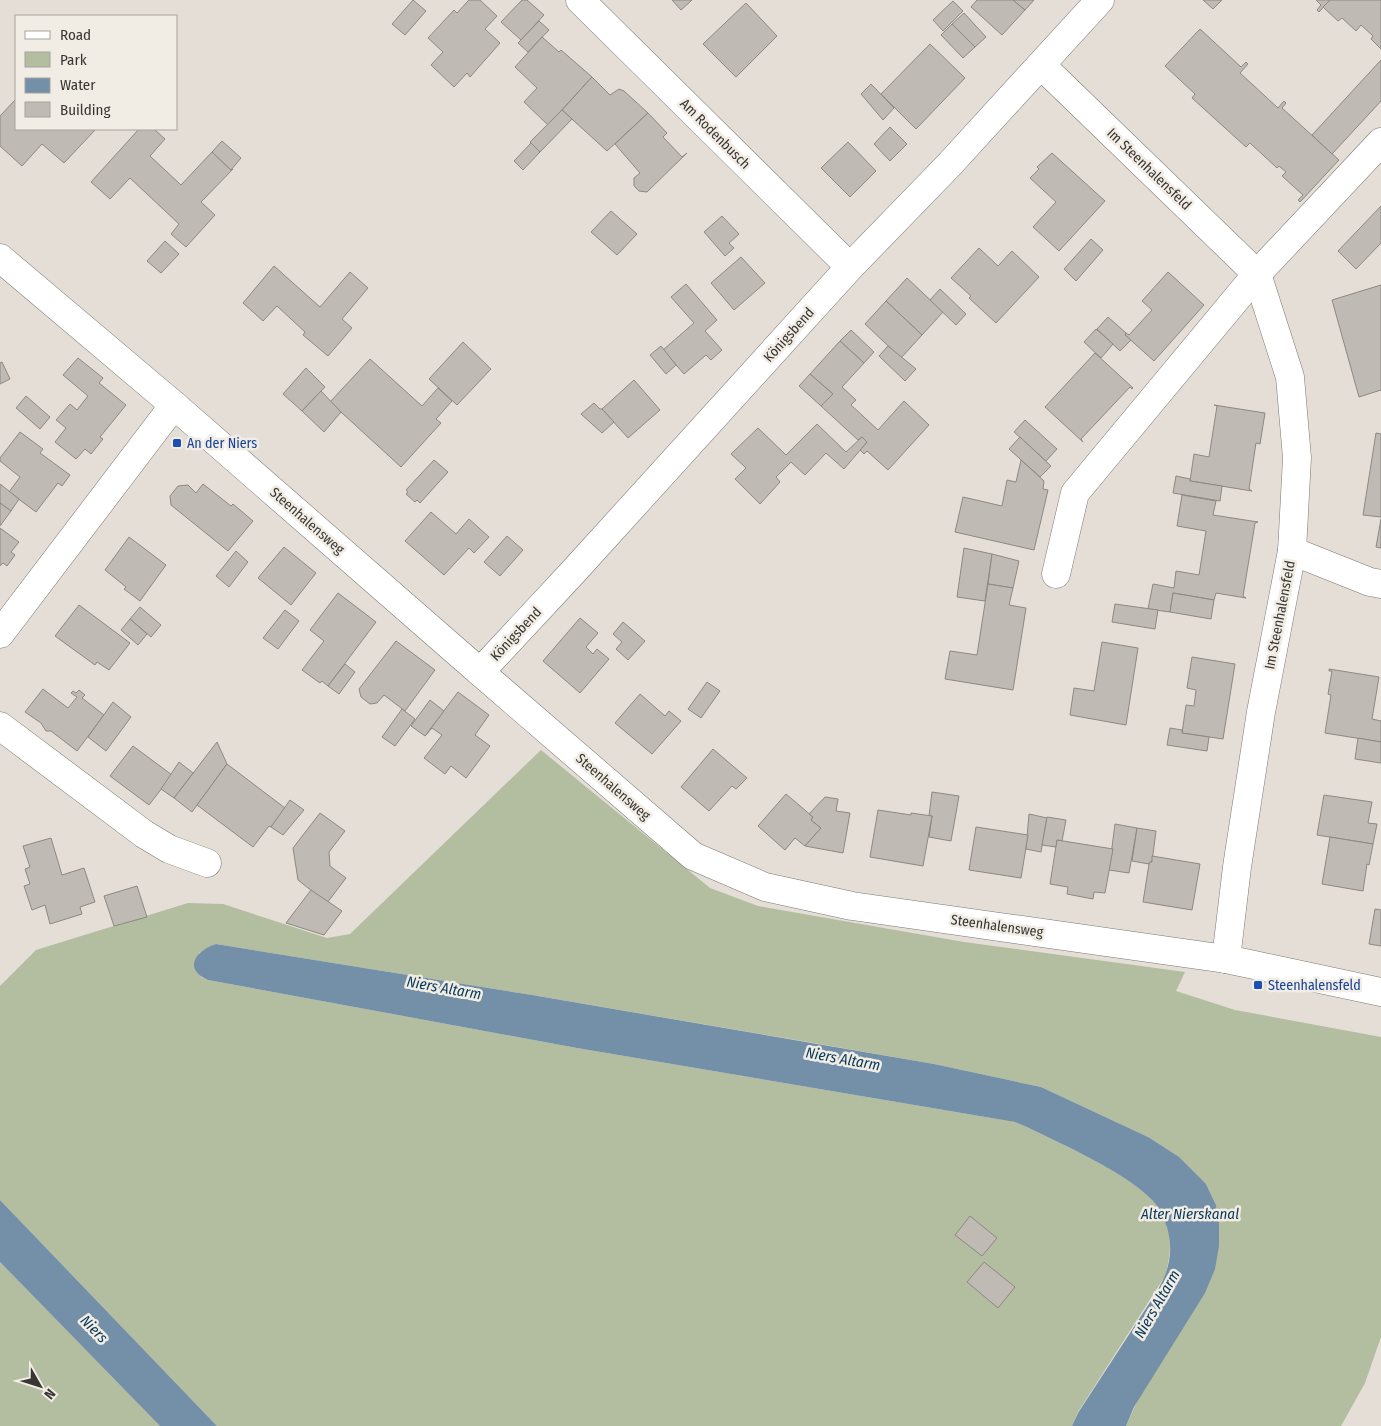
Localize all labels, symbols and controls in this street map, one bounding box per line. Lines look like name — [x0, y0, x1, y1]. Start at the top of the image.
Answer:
legend — [15, 15, 178, 130]
text: Road — [60, 26, 91, 44]
text: Park — [60, 51, 87, 69]
text: Water — [60, 76, 96, 94]
street label: Am Rodenbusch — [676, 95, 754, 173]
text: Building — [60, 101, 111, 119]
street label: Im Steenhalensfeld — [1103, 125, 1195, 213]
street label: Königsbend — [760, 304, 818, 366]
place label: An der Niers — [187, 435, 257, 452]
marker: An der Niers — [171, 437, 183, 449]
street label: Steenhalensweg — [266, 484, 348, 558]
street label: Im Steenhalensfeld — [1261, 559, 1299, 671]
street label: Königsbend — [487, 604, 545, 664]
street label: Steenhalensweg — [572, 750, 654, 824]
street label: Steenhalensweg — [950, 911, 1045, 941]
water label: Niers Altarm — [405, 973, 483, 1003]
place label: Steenhalensfeld — [1268, 977, 1361, 994]
marker: Steenhalensfeld — [1252, 979, 1264, 991]
water label: Niers Altarm — [804, 1044, 882, 1074]
water label: Alter Nierskanal — [1140, 1205, 1239, 1223]
water label: Niers Altarm — [1130, 1267, 1184, 1341]
water label: Niers — [77, 1311, 112, 1347]
north arrow — [15, 1361, 65, 1411]
text: N — [40, 1385, 59, 1402]

